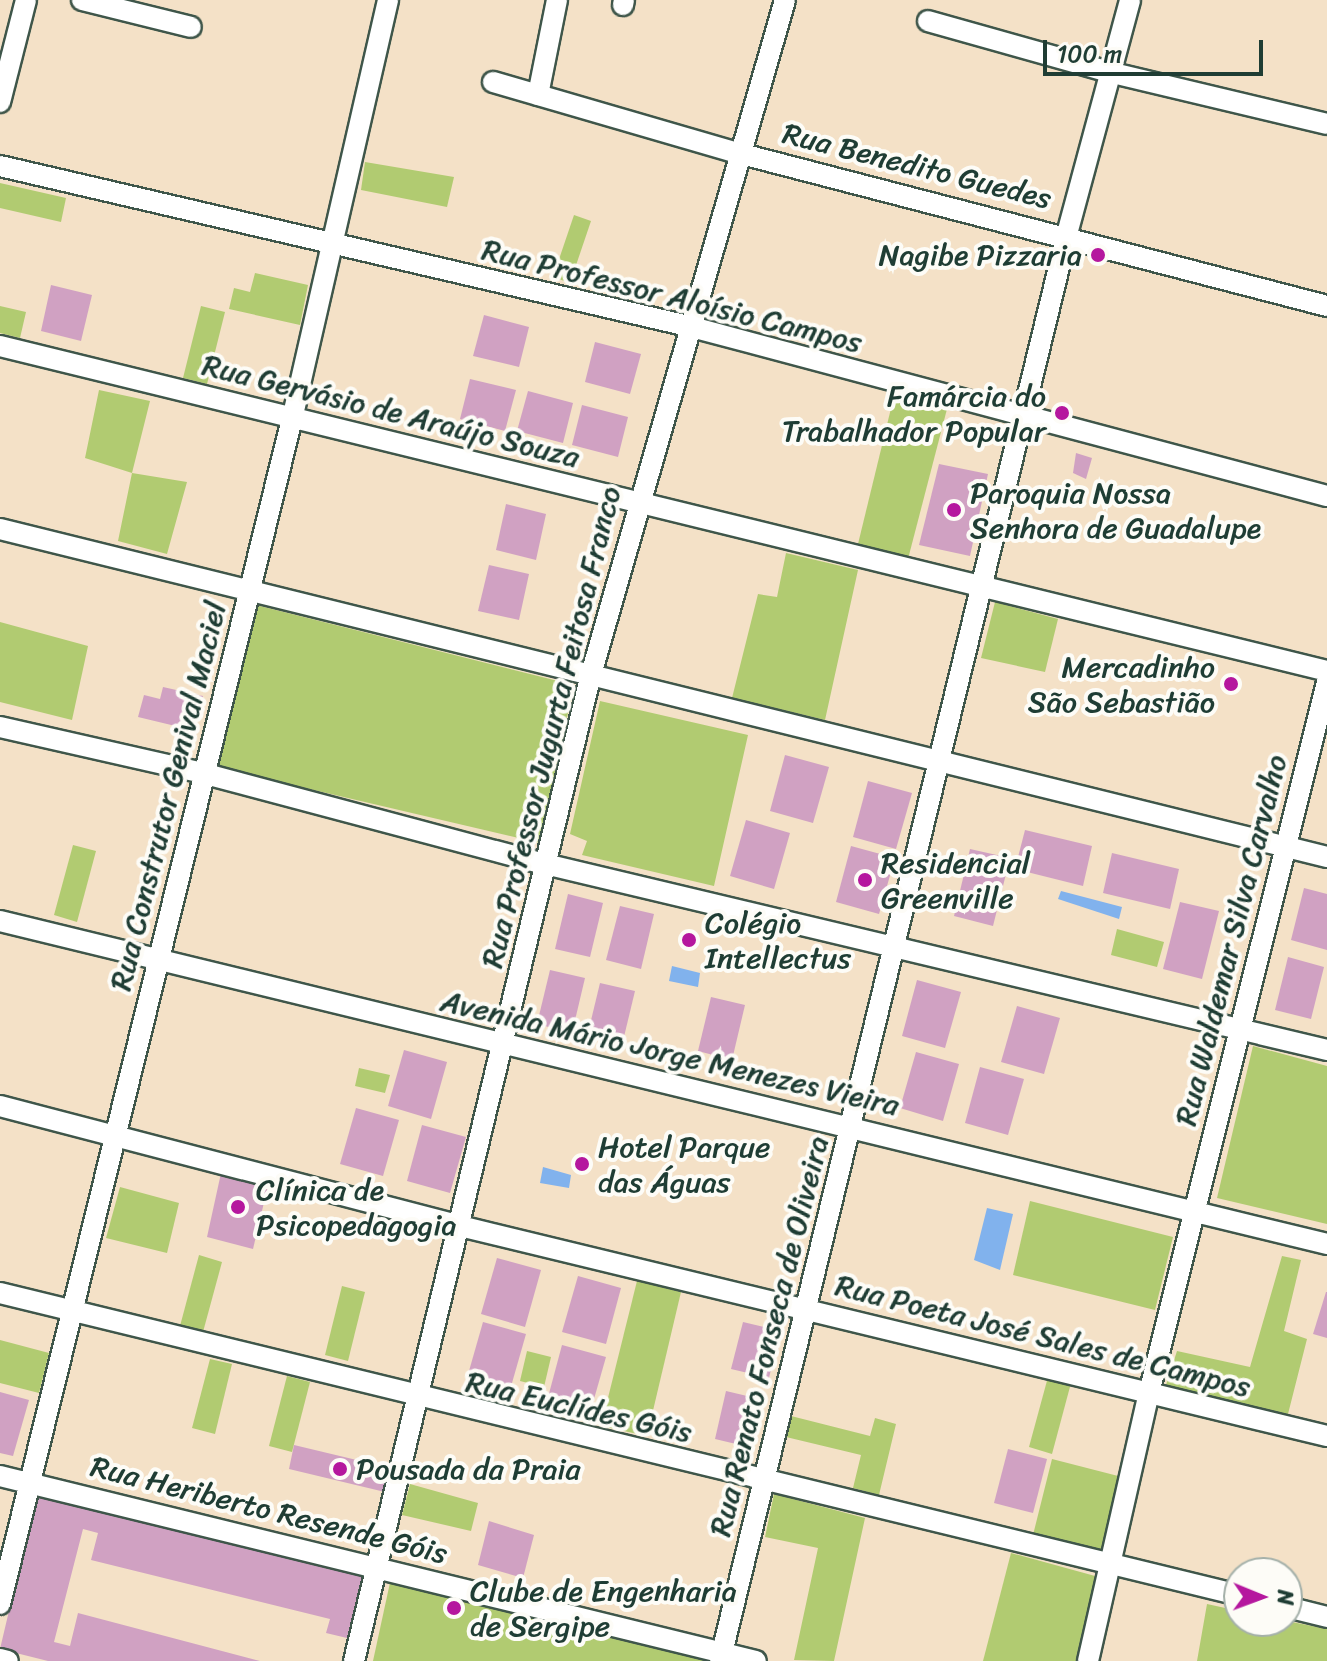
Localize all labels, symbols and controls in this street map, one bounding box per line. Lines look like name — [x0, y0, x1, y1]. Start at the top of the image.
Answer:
scale bar — [1047, 24, 1267, 74]
text: 100 m — [1057, 33, 1122, 75]
street label: Rua Benedito Guedes — [778, 115, 1056, 217]
street label: Rua Professor Aloísio Campos — [479, 231, 865, 361]
place label: Nagibe Pizzaria — [879, 237, 1082, 273]
marker: Nagibe Pizzaria — [1089, 246, 1107, 264]
street label: Rua Gervásio de Araújo Souza — [197, 346, 585, 476]
place label: Famárcia do Trabalhador Popular — [782, 378, 1046, 448]
marker: Famárcia do Trabalhador Popular — [1053, 404, 1071, 422]
place label: Paroquia Nossa Senhora de Guadalupe — [970, 475, 1262, 546]
street label: Rua Professor Jugurta Feitosa Franco — [474, 482, 628, 972]
marker: Paroquia Nossa Senhora de Guadalupe — [945, 501, 963, 519]
street label: Rua Construtor Genival Maciel — [102, 598, 234, 994]
place label: Mercadinho São Sebastião — [1028, 649, 1215, 720]
marker: Mercadinho São Sebastião — [1222, 675, 1240, 693]
street label: Rua Waldemar Silva Carvalho — [1168, 751, 1294, 1129]
place label: Residencial Greenville — [881, 845, 1030, 916]
marker: Residencial Greenville — [856, 871, 874, 889]
place label: Colégio Intellectus — [705, 905, 851, 976]
marker: Colégio Intellectus — [680, 931, 698, 949]
street label: Avenida Mário Jorge Menezes Vieira — [436, 982, 904, 1124]
place label: Hotel Parque das Águas — [598, 1129, 770, 1200]
street label: Rua Renato Fonseca de Oliveira — [702, 1131, 836, 1541]
marker: Hotel Parque das Águas — [573, 1155, 591, 1173]
place label: Clínica de Psicopedagogia — [256, 1172, 457, 1242]
marker: Clínica de Psicopedagogia — [227, 1196, 249, 1218]
street label: Rua Poeta José Sales de Campos — [831, 1267, 1255, 1405]
street label: Rua Euclídes Góis — [463, 1364, 695, 1450]
street label: Rua Heriberto Resende Góis — [87, 1448, 451, 1572]
place label: Pousada da Praia — [356, 1451, 581, 1487]
marker: Pousada da Praia — [331, 1460, 349, 1478]
north arrow — [1223, 1557, 1303, 1637]
place label: Clube de Engenharia de Sergipe — [470, 1573, 738, 1644]
text: N — [1266, 1589, 1305, 1605]
marker: Clube de Engenharia de Sergipe — [445, 1599, 463, 1617]

